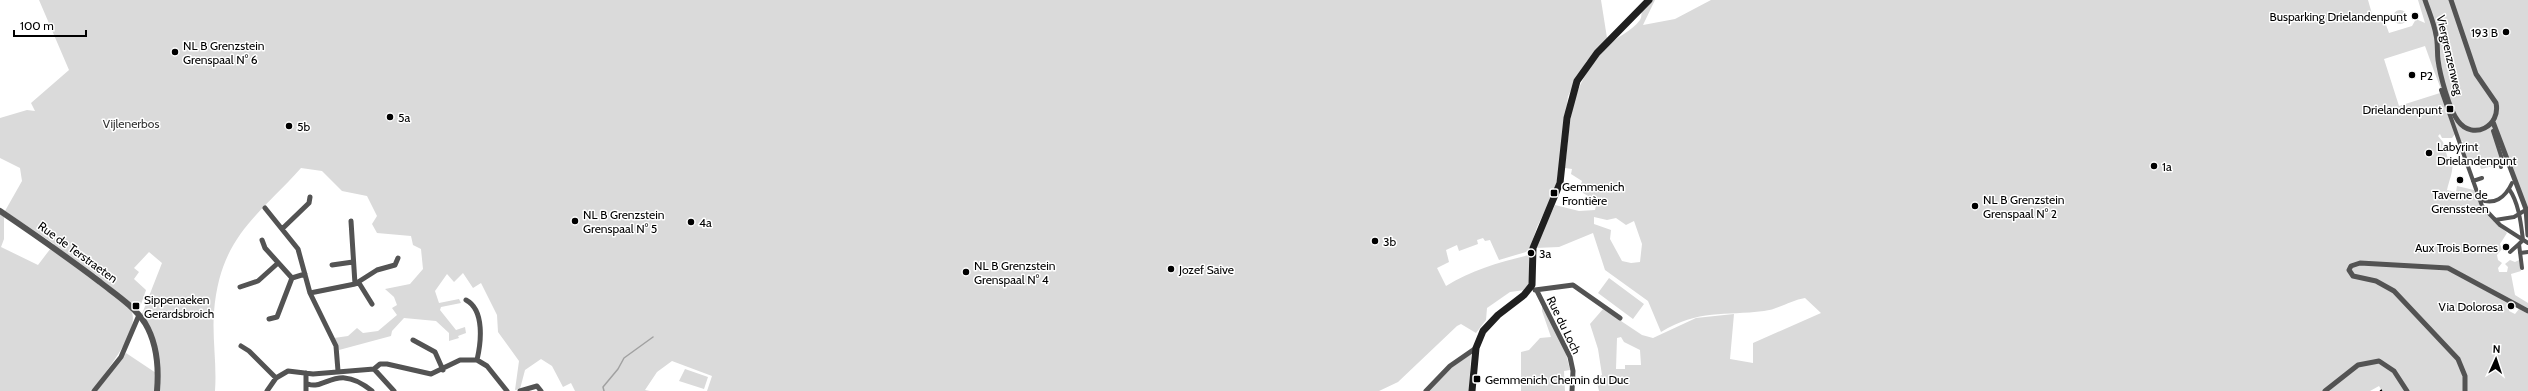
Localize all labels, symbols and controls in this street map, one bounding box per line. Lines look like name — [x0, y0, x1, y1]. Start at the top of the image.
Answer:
place label: Busparking Drielandenpunt — [2270, 9, 2407, 24]
marker: Busparking Drielandenpunt — [2410, 11, 2420, 21]
scale bar — [14, 12, 86, 38]
street label: Viergrenzenweg — [2433, 13, 2467, 98]
text: 100 m — [20, 18, 54, 33]
place label: 193 B — [2471, 25, 2498, 40]
marker: 193 B — [2501, 27, 2511, 37]
place label: NL B Grenzstein Grenspaal N° 6 — [183, 38, 265, 67]
marker: NL B Grenzstein Grenspaal N° 6 — [170, 47, 180, 57]
place label: P2 — [2420, 68, 2433, 83]
marker: P2 — [2407, 70, 2417, 80]
place label: Drielandenpunt — [2362, 102, 2442, 117]
marker: Drielandenpunt — [2445, 104, 2455, 114]
place label: 5a — [398, 110, 410, 125]
marker: 5a — [385, 112, 395, 122]
park label: Vijlenerbos — [103, 116, 159, 131]
place label: 5b — [297, 119, 310, 134]
marker: 5b — [284, 121, 294, 131]
place label: Labyrint Drielandenpunt — [2437, 139, 2517, 168]
marker: Labyrint Drielandenpunt — [2424, 148, 2434, 158]
place label: 1a — [2162, 159, 2172, 174]
marker: 1a — [2149, 161, 2159, 171]
marker: Taverne de Grenssteen — [2455, 175, 2465, 185]
place label: Gemmenich Frontière — [1562, 179, 1625, 208]
place label: Taverne de Grenssteen — [2431, 187, 2489, 216]
marker: Gemmenich Frontière — [1549, 188, 1559, 198]
place label: NL B Grenzstein Grenspaal N° 2 — [1983, 192, 2065, 221]
marker: NL B Grenzstein Grenspaal N° 2 — [1970, 201, 1980, 211]
place label: NL B Grenzstein Grenspaal N° 5 — [583, 207, 665, 236]
place label: 4a — [699, 215, 712, 230]
marker: NL B Grenzstein Grenspaal N° 5 — [570, 216, 580, 226]
marker: 4a — [686, 217, 696, 227]
street label: Rue de Terstraeten — [35, 218, 121, 286]
place label: 3b — [1383, 234, 1396, 249]
marker: 3b — [1370, 236, 1380, 246]
place label: Aux Trois Bornes — [2415, 240, 2498, 255]
marker: Aux Trois Bornes — [2501, 242, 2511, 252]
place label: 3a — [1539, 246, 1551, 261]
marker: 3a — [1526, 248, 1536, 258]
place label: NL B Grenzstein Grenspaal N° 4 — [974, 258, 1056, 287]
place label: Jozef Saive — [1178, 262, 1234, 277]
marker: Jozef Saive — [1166, 264, 1176, 274]
marker: NL B Grenzstein Grenspaal N° 4 — [961, 267, 971, 277]
place label: Sippenaeken Gerardsbroich — [144, 292, 214, 321]
street label: Rue du Loch — [1544, 294, 1584, 356]
place label: Via Dolorosa — [2439, 299, 2503, 314]
marker: Sippenaeken Gerardsbroich — [131, 301, 141, 311]
marker: Via Dolorosa — [2506, 301, 2516, 311]
north arrow — [2476, 339, 2516, 379]
text: N — [2492, 342, 2501, 356]
place label: Gemmenich Chemin du Duc — [1485, 372, 1629, 387]
marker: Gemmenich Chemin du Duc — [1472, 374, 1482, 384]

